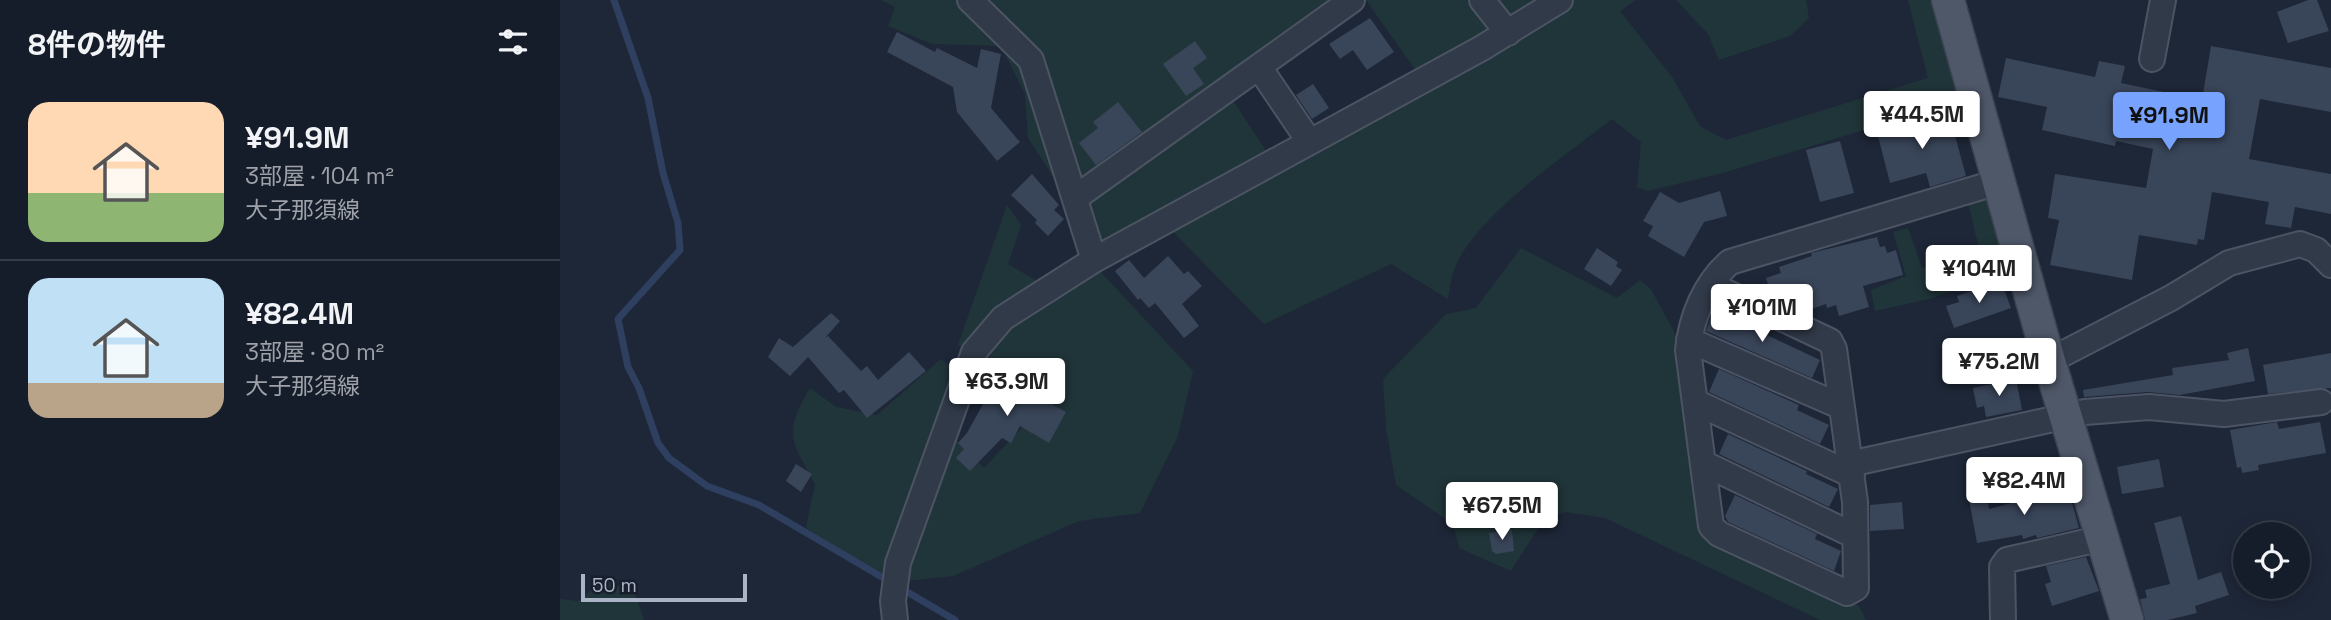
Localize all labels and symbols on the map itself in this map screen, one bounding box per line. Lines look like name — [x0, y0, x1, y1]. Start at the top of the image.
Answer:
pin: ¥44.5M — [1865, 92, 1979, 151]
pin: ¥91.9M — [2112, 92, 2226, 152]
pin: ¥104M — [1930, 246, 2028, 305]
pin: ¥101M — [1713, 284, 1811, 344]
pin: ¥75.2M — [1942, 338, 2056, 398]
pin: ¥63.9M — [950, 358, 1064, 418]
pin: ¥82.4M — [1967, 458, 2081, 517]
pin: ¥67.5M — [1445, 482, 1559, 542]
scale bar — [581, 571, 747, 603]

